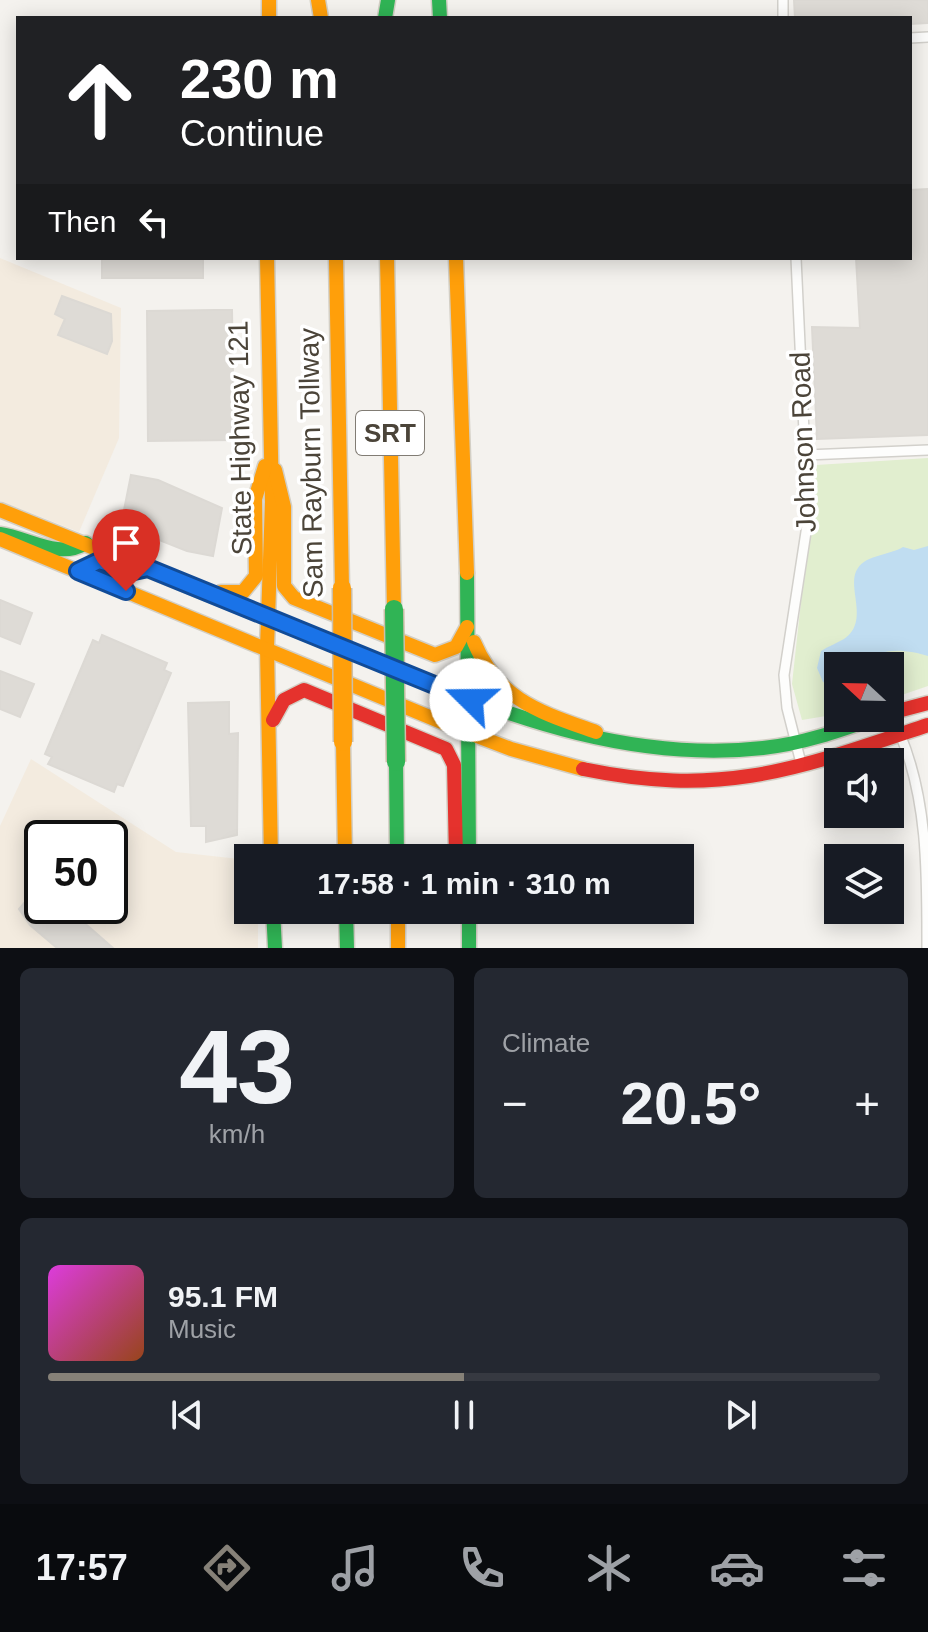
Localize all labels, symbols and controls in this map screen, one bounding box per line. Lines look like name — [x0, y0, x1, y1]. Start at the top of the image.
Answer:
text: 230 m — [180, 47, 339, 110]
icon: ahead — [48, 48, 152, 152]
text: Continue — [180, 113, 324, 154]
icon: left — [132, 200, 176, 244]
text: Then — [48, 205, 116, 238]
street label: State Highway 121 — [222, 320, 258, 556]
street label: Sam Rayburn Tollway — [293, 328, 329, 598]
street label: Johnson Road — [784, 351, 822, 533]
road number: SRT — [356, 411, 424, 455]
pin — [92, 509, 160, 591]
icon: arrive — [104, 521, 148, 565]
north arrow — [824, 652, 904, 732]
map controls — [824, 652, 904, 924]
position arrow — [429, 658, 513, 742]
button: sound — [824, 748, 904, 828]
speed limit sign: 50 — [24, 820, 128, 924]
button: layers — [824, 844, 904, 924]
text: 17:58 · 1 min · 310 m — [317, 867, 611, 900]
text: 43 — [179, 1009, 295, 1125]
text: Climate — [502, 1028, 590, 1058]
text: 20.5° — [621, 1070, 761, 1137]
text: − — [502, 1079, 528, 1128]
text: + — [854, 1079, 880, 1128]
text: km/h — [209, 1119, 265, 1149]
text: 95.1 FM — [168, 1280, 278, 1313]
text: Music — [168, 1314, 236, 1344]
icon: previous — [165, 1393, 209, 1437]
icon: pause — [442, 1393, 486, 1437]
icon: next — [719, 1393, 763, 1437]
icon: directions — [199, 1540, 255, 1596]
icon: music — [327, 1540, 383, 1596]
icon: phone — [454, 1540, 510, 1596]
icon: climate — [581, 1540, 637, 1596]
icon: car — [709, 1540, 765, 1596]
icon: filters — [836, 1540, 892, 1596]
text: 17:57 — [36, 1547, 128, 1588]

